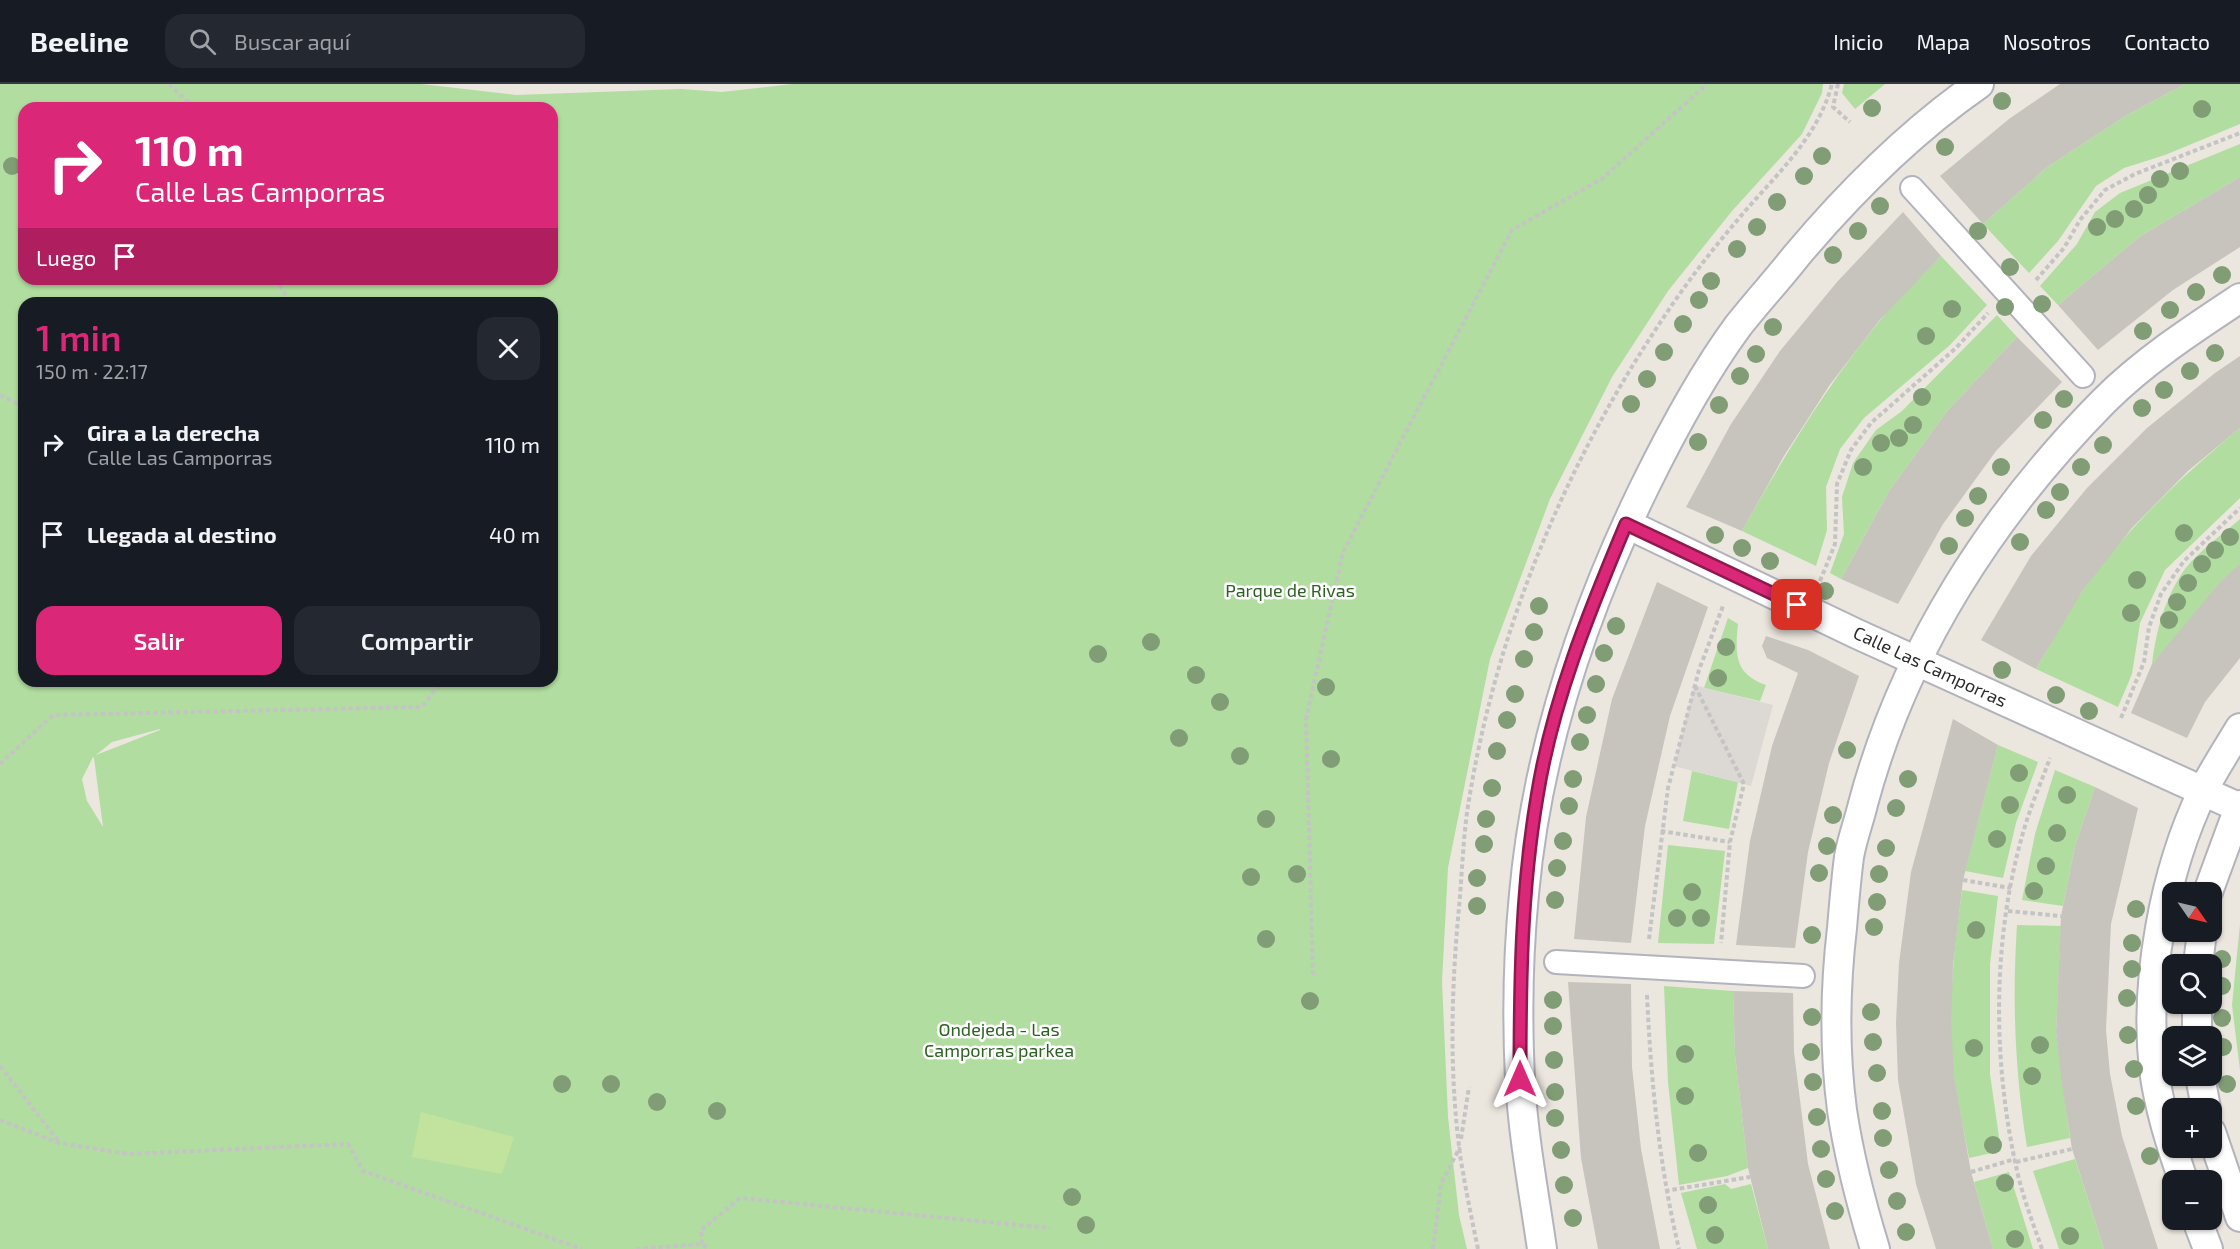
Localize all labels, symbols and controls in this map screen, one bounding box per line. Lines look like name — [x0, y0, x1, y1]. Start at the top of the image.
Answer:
search box — [165, 14, 585, 68]
text: Beeline — [30, 24, 129, 58]
icon: search — [186, 25, 219, 58]
text: Buscar aquí — [234, 28, 350, 54]
text: Inicio — [1833, 29, 1883, 54]
text: Mapa — [1916, 29, 1970, 54]
text: Nosotros — [2003, 29, 2091, 54]
text: Contacto — [2124, 29, 2210, 54]
text: 110 m — [135, 124, 244, 174]
icon: right — [36, 126, 114, 204]
text: Calle Las Camporras — [135, 175, 385, 207]
icon: arrive — [108, 240, 141, 273]
text: Luego — [36, 244, 96, 270]
text: 1 min — [36, 315, 121, 358]
button: close — [477, 317, 540, 380]
text: 150 m · 22:17 — [36, 359, 148, 383]
text: Gira a la derecha — [87, 419, 260, 445]
icon: right — [36, 428, 69, 461]
text: 110 m — [485, 431, 540, 457]
text: Calle Las Camporras — [87, 445, 272, 469]
icon: arrive — [36, 518, 69, 551]
text: Llegada al destino — [87, 521, 277, 547]
text: 40 m — [489, 521, 540, 547]
park label: Parque de Rivas — [1225, 579, 1355, 601]
pin — [1771, 579, 1822, 630]
icon: arrive — [1780, 588, 1813, 621]
button: Salir — [36, 606, 282, 675]
button: Compartir — [294, 606, 540, 675]
street label: Calle Las Camporras — [1850, 621, 2011, 711]
north arrow — [2162, 882, 2222, 942]
map controls — [2162, 882, 2222, 1230]
button: search — [2162, 954, 2222, 1014]
park label: Ondejeda - Las Camporras parkea — [924, 1018, 1074, 1061]
button: layers — [2162, 1026, 2222, 1086]
position arrow — [1488, 1047, 1552, 1111]
button: + — [2162, 1098, 2222, 1158]
button: − — [2162, 1170, 2222, 1230]

